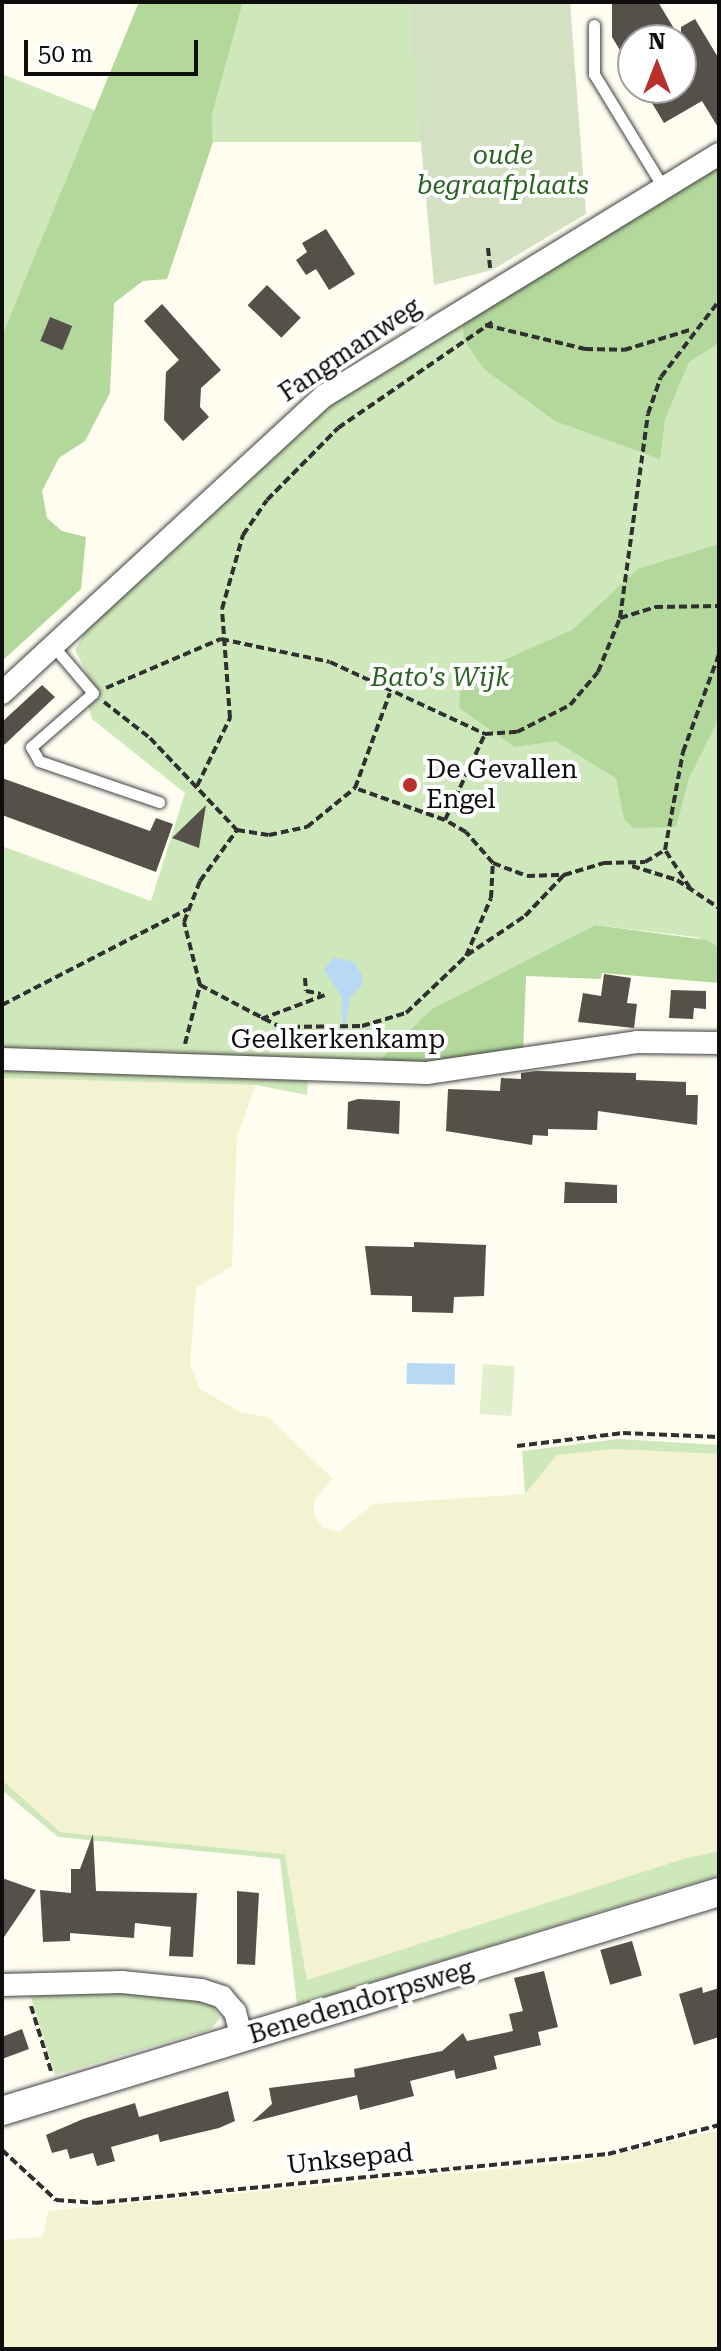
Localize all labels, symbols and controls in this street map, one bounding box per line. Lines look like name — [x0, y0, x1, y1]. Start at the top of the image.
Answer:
scale bar — [28, 24, 202, 74]
north arrow — [617, 24, 697, 104]
text: N — [649, 29, 665, 54]
text: 50 m — [38, 40, 93, 68]
park label: oude begraafplaats — [417, 140, 589, 202]
street label: Fangmanweg — [273, 291, 427, 409]
park label: Bato's Wijk — [371, 662, 509, 694]
place label: De Gevallen Engel — [426, 754, 578, 816]
marker: De Gevallen Engel — [401, 776, 419, 794]
street label: Geelkerkenkamp — [231, 1024, 445, 1056]
street label: Benedendorpsweg — [245, 1953, 477, 2051]
street label: Unksepad — [285, 2137, 415, 2181]

